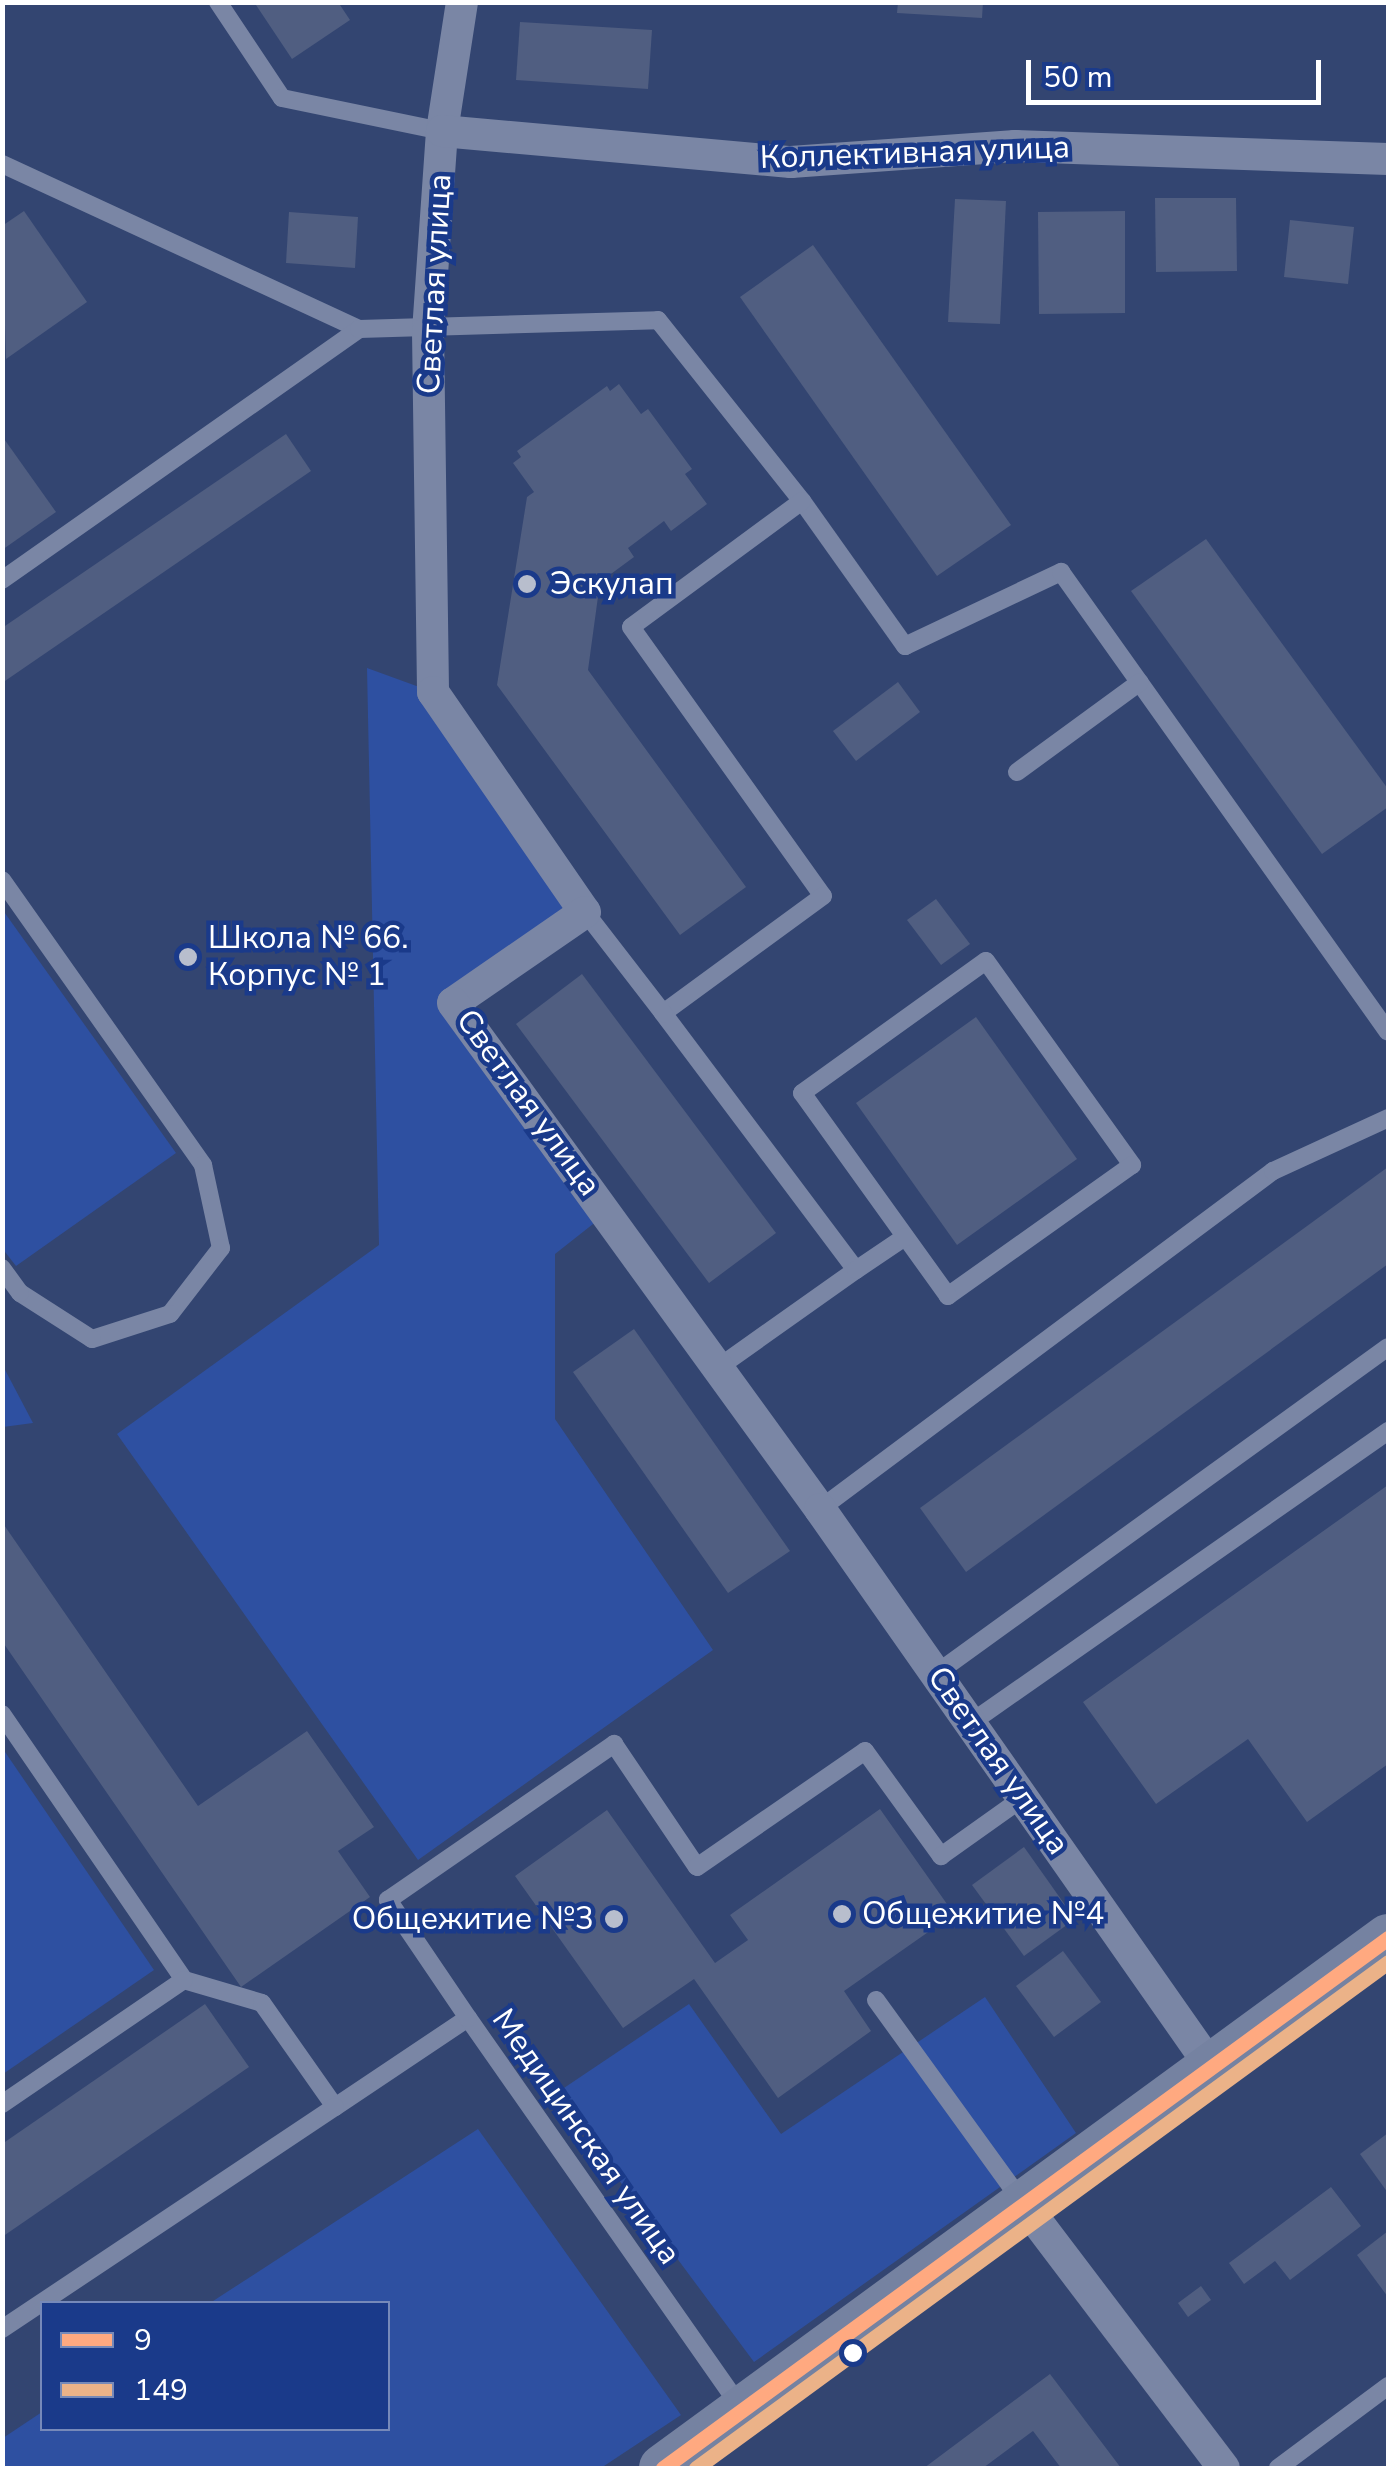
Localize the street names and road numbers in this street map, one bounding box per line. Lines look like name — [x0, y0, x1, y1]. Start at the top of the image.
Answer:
street label: Коллективная улица — [759, 128, 1071, 178]
street label: Светлая улица — [410, 173, 460, 395]
street label: Светлая улица — [448, 1002, 608, 1204]
street label: Светлая улица — [919, 1660, 1077, 1862]
street label: Медицинская улица — [483, 2002, 689, 2272]

